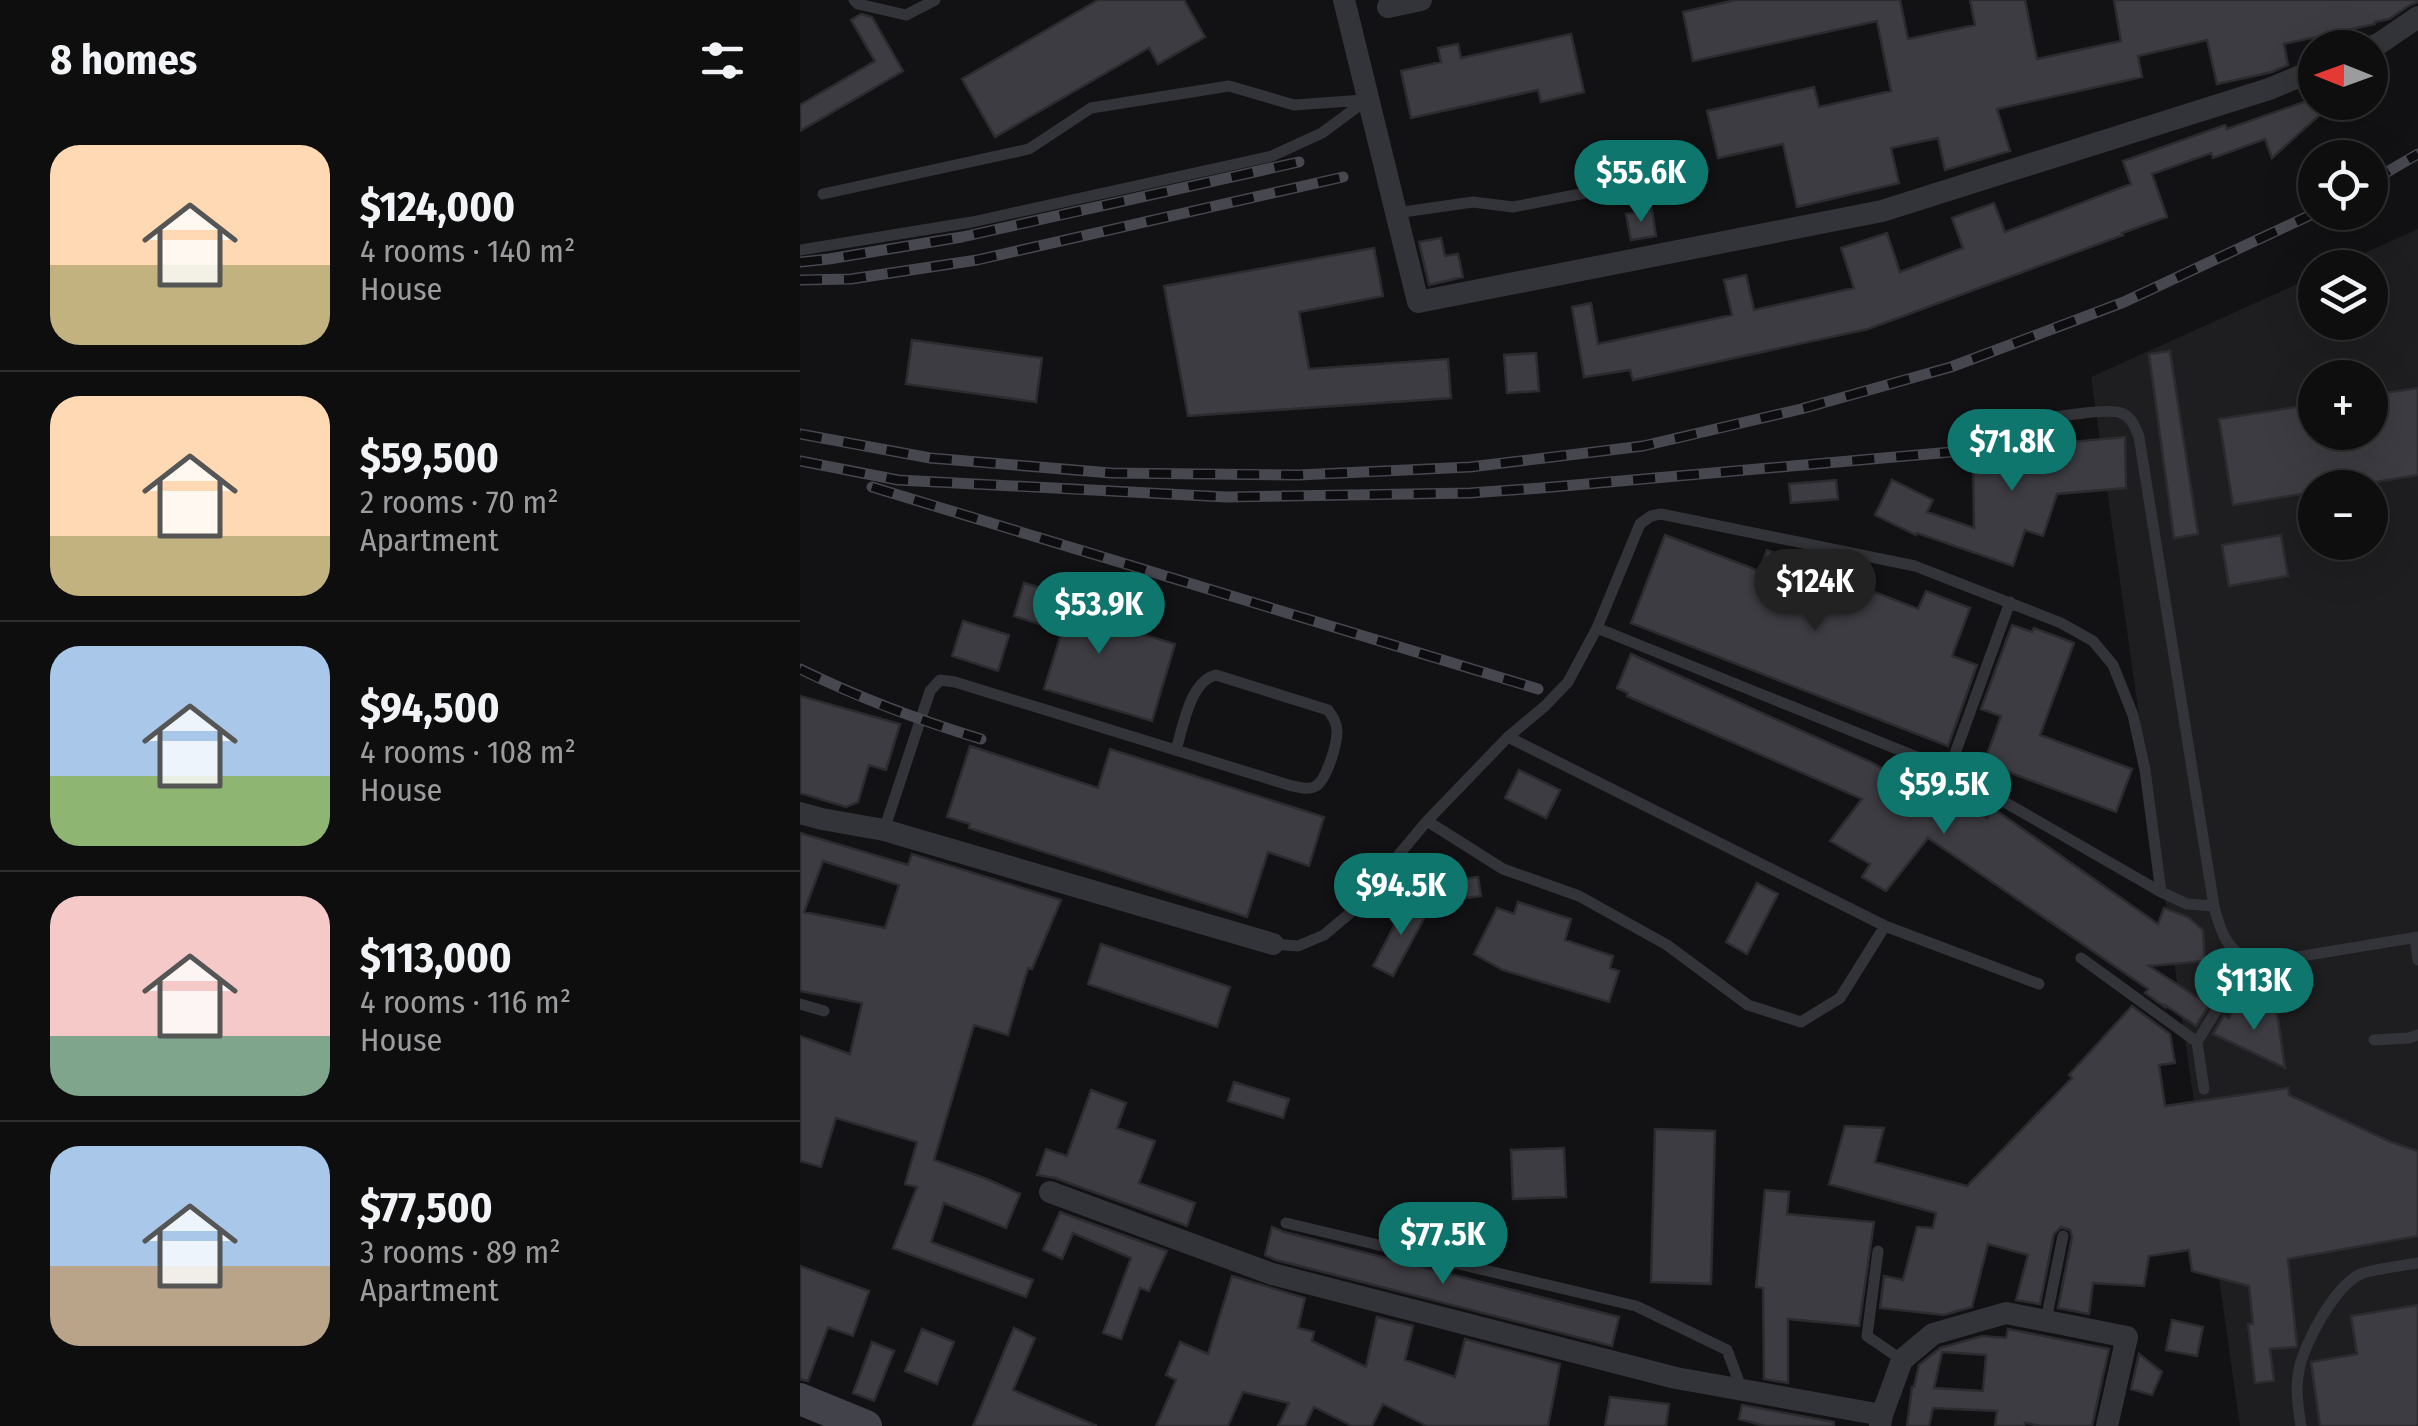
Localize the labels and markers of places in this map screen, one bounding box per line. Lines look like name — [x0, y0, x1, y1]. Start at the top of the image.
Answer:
pin: $55.6K — [1560, 140, 1722, 225]
pin: $71.8K — [1931, 409, 2093, 494]
pin: $124K — [1745, 549, 1885, 634]
pin: $53.9K — [1018, 572, 1180, 657]
pin: $59.5K — [1863, 752, 2025, 837]
pin: $94.5K — [1320, 853, 1482, 938]
pin: $113K — [2184, 948, 2324, 1033]
pin: $77.5K — [1362, 1202, 1524, 1287]

